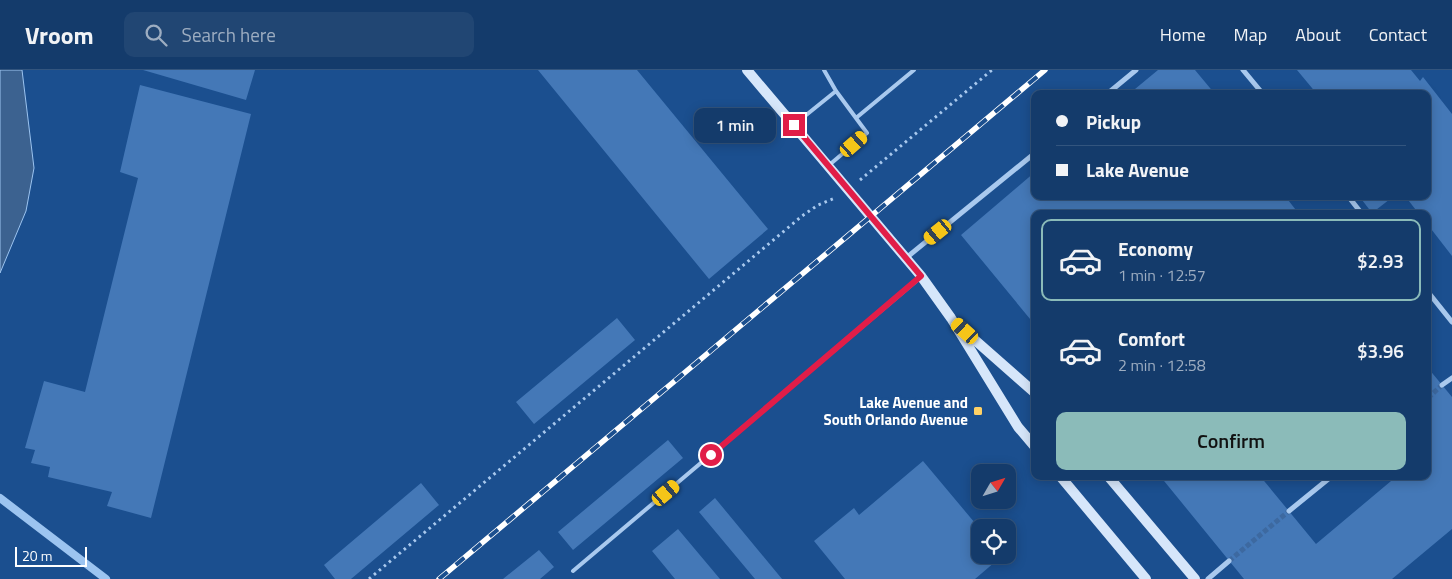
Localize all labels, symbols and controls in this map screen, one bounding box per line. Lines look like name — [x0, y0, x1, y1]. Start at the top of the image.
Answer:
search box — [124, 12, 474, 57]
text: Vroom — [25, 17, 94, 53]
text: Search here — [182, 20, 276, 49]
icon: search — [142, 21, 170, 49]
text: Home — [1160, 21, 1206, 48]
text: Map — [1234, 21, 1267, 48]
text: About — [1295, 21, 1341, 48]
text: Contact — [1369, 21, 1427, 48]
text: Pickup — [1086, 107, 1141, 136]
callout: 1 min — [694, 108, 776, 142]
text: 1 min — [716, 113, 754, 137]
route end — [783, 114, 805, 136]
car — [837, 128, 870, 160]
text: Lake Avenue — [1086, 155, 1189, 184]
car — [921, 217, 954, 247]
text: Economy — [1118, 234, 1193, 263]
icon: car — [1058, 238, 1103, 283]
text: $2.93 — [1357, 246, 1404, 275]
text: 1 min · 12:57 — [1118, 263, 1206, 287]
car — [948, 315, 981, 347]
text: Comfort — [1118, 324, 1185, 353]
icon: car — [1058, 328, 1103, 373]
text: $3.96 — [1357, 336, 1404, 365]
text: 2 min · 12:58 — [1118, 353, 1206, 377]
place label: Lake Avenue and South Orlando Avenue — [824, 391, 968, 431]
marker: Lake Avenue and South Orlando Avenue — [972, 405, 984, 417]
button: Confirm — [1056, 412, 1406, 470]
route start — [700, 444, 722, 466]
north arrow — [971, 464, 1016, 509]
map controls — [971, 464, 1016, 564]
car — [649, 478, 682, 508]
button: locate — [971, 519, 1016, 564]
scale bar — [15, 544, 88, 567]
text: 20 m — [22, 545, 52, 566]

